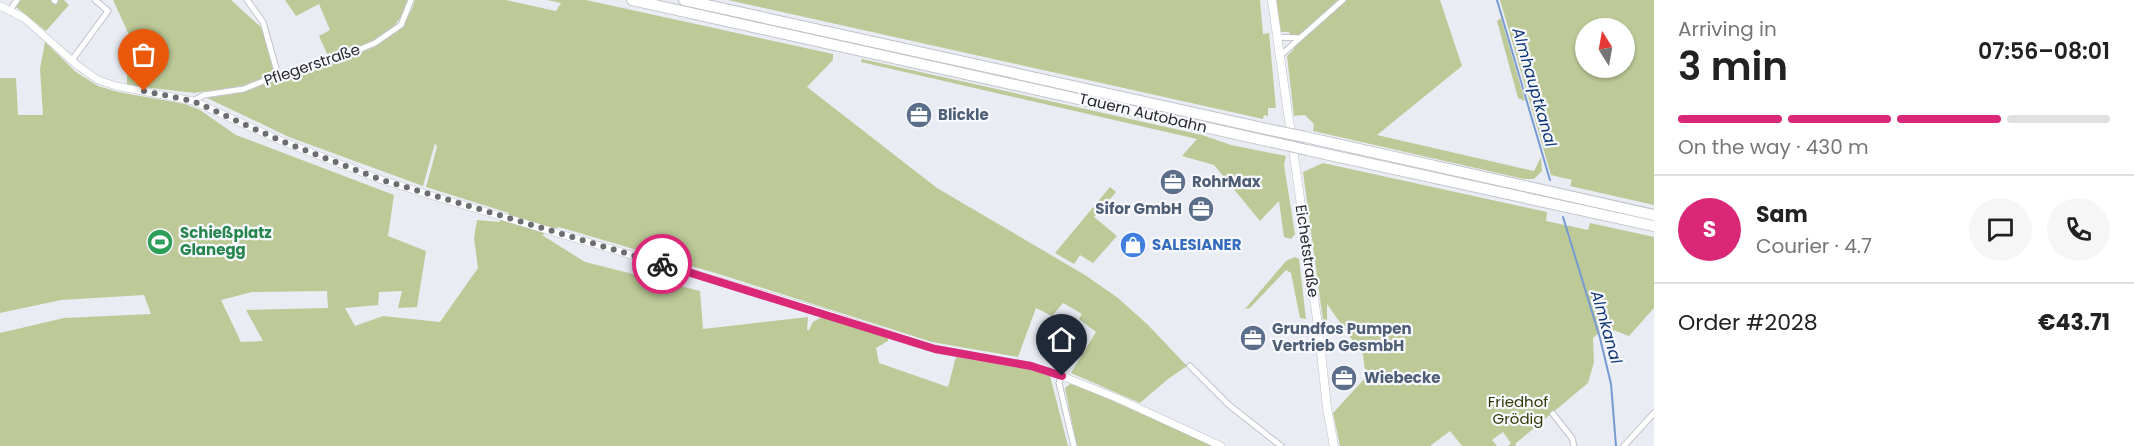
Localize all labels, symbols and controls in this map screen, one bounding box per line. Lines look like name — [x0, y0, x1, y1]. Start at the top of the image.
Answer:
text: Arriving in — [1678, 15, 1777, 43]
north arrow — [1575, 18, 1635, 78]
map controls — [1575, 18, 1635, 78]
water label: Almhauptkanal — [1506, 24, 1563, 150]
pin — [118, 29, 169, 91]
text: 07:56–08:01 — [1978, 36, 2110, 67]
icon: bag — [127, 38, 160, 71]
street label: Pflegerstraße — [261, 38, 363, 91]
text: 3 min — [1678, 39, 1788, 94]
street label: Tauern Autobahn — [1077, 88, 1209, 137]
office icon: Blickle — [904, 100, 934, 130]
place label: Blickle — [938, 104, 989, 125]
text: On the way · 430 m — [1678, 133, 1869, 161]
office icon: RohrMax — [1158, 167, 1188, 197]
place label: RohrMax — [1192, 171, 1261, 192]
office icon: Sifor GmbH — [1186, 194, 1216, 224]
place label: Sifor GmbH — [1095, 198, 1182, 219]
button: chat — [1969, 198, 2032, 261]
button: phone — [2047, 198, 2110, 261]
text: Sam — [1756, 199, 1808, 230]
street label: Eichetstraße — [1291, 203, 1324, 299]
text: S — [1703, 214, 1716, 245]
place label: Schießplatz Glanegg — [180, 222, 272, 260]
sports icon: Schießplatz Glanegg — [145, 227, 175, 257]
shop icon: SALESIANER — [1118, 230, 1148, 260]
text: Courier · 4.7 — [1756, 232, 1872, 260]
courier — [632, 234, 692, 294]
place label: SALESIANER — [1152, 234, 1242, 255]
icon: bike — [646, 248, 679, 281]
water label: Almkanal — [1585, 287, 1628, 367]
text: Order #2028 — [1678, 307, 1818, 338]
text: €43.71 — [2038, 307, 2110, 338]
pin — [1036, 314, 1087, 376]
place label: Grundfos Pumpen Vertrieb GesmbH — [1272, 318, 1412, 356]
icon: home — [1045, 323, 1078, 356]
office icon: Grundfos Pumpen Vertrieb GesmbH — [1238, 323, 1268, 353]
office icon: Wiebecke — [1329, 363, 1359, 393]
place label: Wiebecke — [1364, 367, 1440, 388]
park label: Friedhof Grödig — [1488, 391, 1548, 429]

